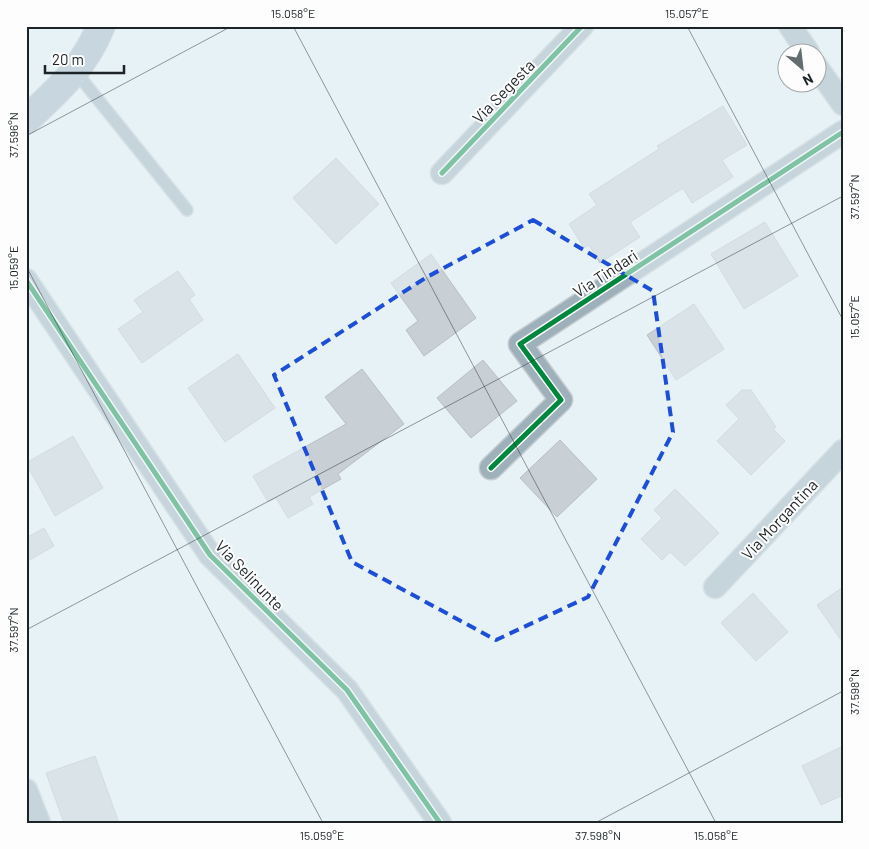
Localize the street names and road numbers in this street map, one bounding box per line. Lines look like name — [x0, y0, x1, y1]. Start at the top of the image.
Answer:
street label: Via Segesta — [468, 55, 538, 127]
street label: Via Tindari — [569, 245, 641, 301]
street label: Via Morgantina — [737, 475, 821, 563]
street label: Via Selinunte — [212, 536, 288, 614]

